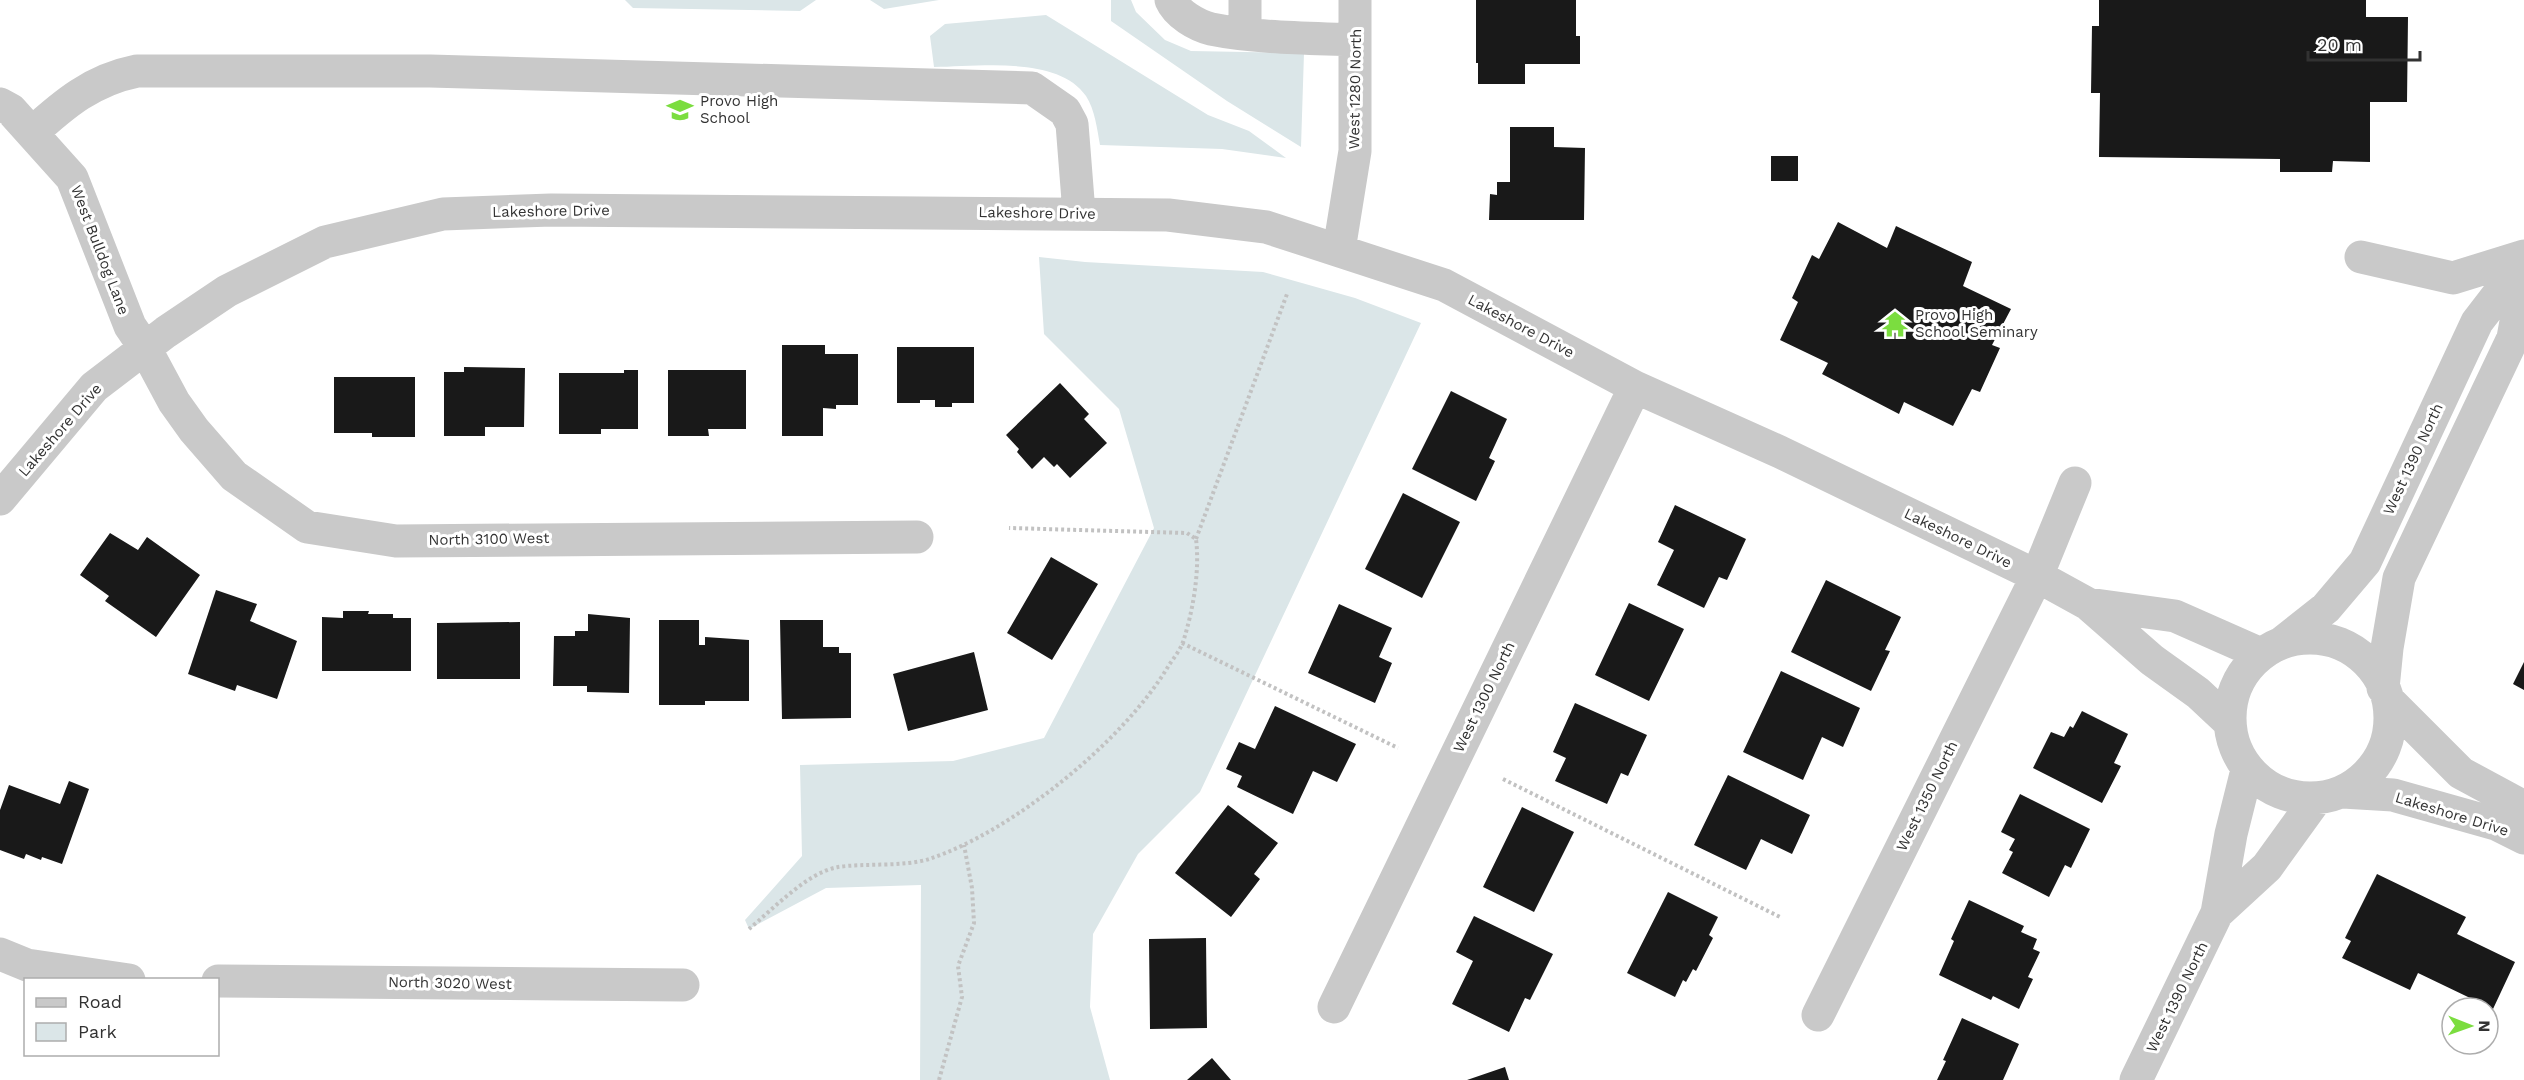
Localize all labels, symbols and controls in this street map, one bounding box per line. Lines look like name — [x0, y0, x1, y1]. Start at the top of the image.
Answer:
scale bar — [2308, 24, 2420, 62]
street label: West 1280 North — [1345, 28, 1365, 150]
text: 20 m — [2317, 34, 2362, 55]
place label: Provo High School — [700, 92, 778, 127]
school or university icon: Provo High School — [665, 95, 695, 125]
street label: West Bulldog Lane — [67, 183, 133, 317]
street label: Lakeshore Drive — [492, 201, 610, 221]
street label: Lakeshore Drive — [978, 203, 1096, 223]
street label: Lakeshore Drive — [1465, 290, 1577, 362]
place label: Provo High School Seminary — [1915, 306, 2038, 341]
temple icon: Provo High School Seminary — [1880, 309, 1910, 339]
street label: Lakeshore Drive — [15, 380, 105, 480]
street label: West 1390 North — [2379, 400, 2447, 518]
street label: Lakeshore Drive — [1901, 504, 2015, 572]
street label: North 3100 West — [428, 529, 550, 549]
street label: West 1300 North — [1449, 639, 1519, 755]
street label: West 1350 North — [1893, 738, 1961, 854]
street label: Lakeshore Drive — [2393, 788, 2511, 840]
street label: West 1390 North — [2142, 939, 2212, 1055]
street label: North 3020 West — [388, 973, 513, 993]
legend — [24, 978, 219, 1056]
text: Road — [78, 991, 122, 1012]
north arrow — [2440, 996, 2500, 1056]
text: N — [2475, 1020, 2494, 1032]
text: Park — [78, 1021, 117, 1042]

